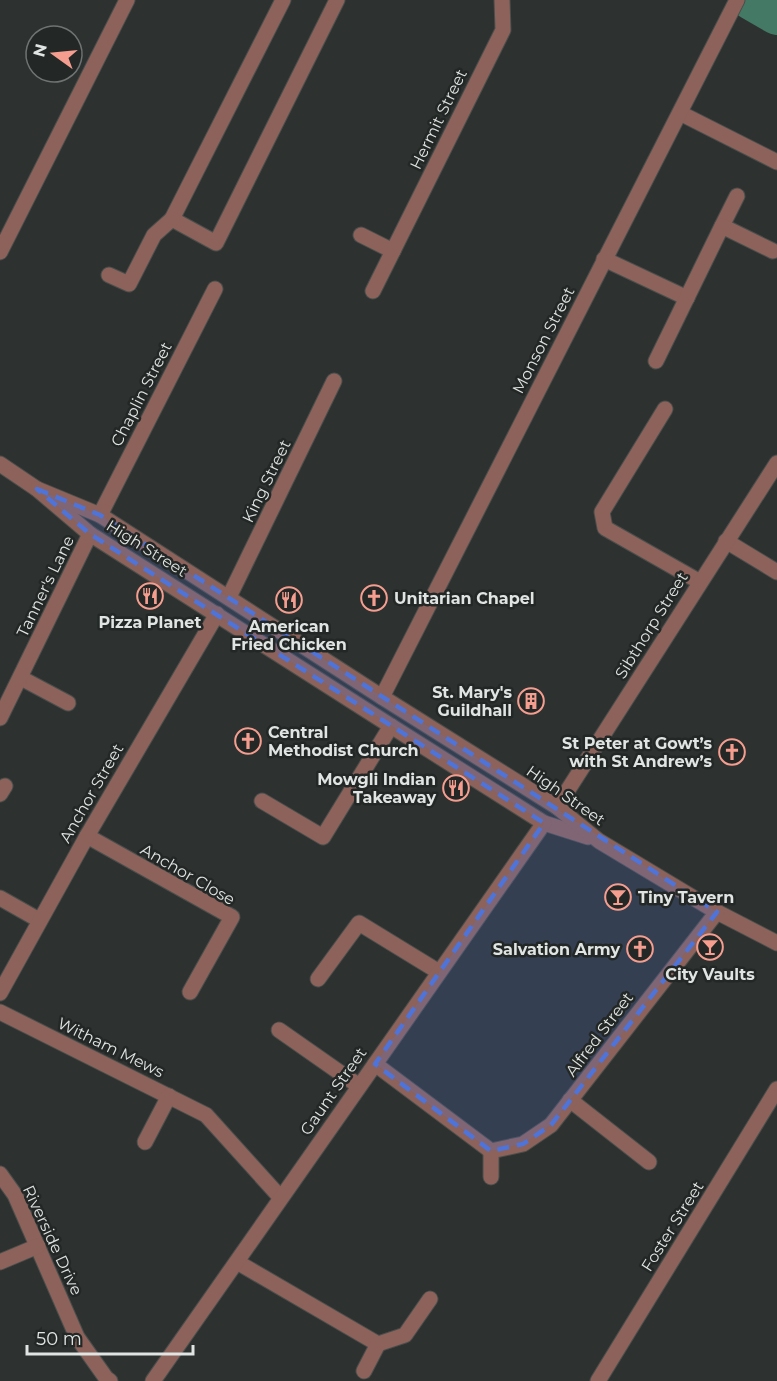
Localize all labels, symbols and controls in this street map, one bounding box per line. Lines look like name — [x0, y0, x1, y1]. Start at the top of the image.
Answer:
north arrow — [24, 24, 84, 84]
text: N — [29, 42, 51, 59]
street label: Hermit Street — [406, 66, 471, 172]
street label: Monson Street — [508, 283, 579, 397]
street label: Chaplin Street — [107, 338, 176, 450]
street label: King Street — [238, 436, 295, 526]
street label: High Street — [103, 516, 191, 581]
street label: Tanner's Lane — [13, 532, 78, 640]
street label: Sibthorp Street — [611, 568, 692, 682]
restaurant icon: Pizza Planet — [135, 581, 165, 611]
church icon: Unitarian Chapel — [359, 583, 389, 613]
restaurant icon: American Fried Chicken — [274, 585, 304, 615]
place label: Unitarian Chapel — [394, 589, 535, 608]
place label: Pizza Planet — [99, 613, 201, 632]
place label: American Fried Chicken — [231, 617, 347, 654]
place label: St. Mary's Guildhall — [432, 683, 513, 720]
building icon: St. Mary's Guildhall — [516, 686, 546, 716]
place label: Central Methodist Church — [268, 723, 419, 760]
church icon: Central Methodist Church — [233, 726, 263, 756]
place label: St Peter at Gowt’s with St Andrew’s — [562, 734, 713, 771]
church icon: St Peter at Gowt’s with St Andrew’s — [717, 737, 747, 767]
street label: Anchor Street — [55, 740, 128, 846]
street label: High Street — [523, 761, 609, 830]
place label: Mowgli Indian Takeaway — [317, 770, 436, 807]
restaurant icon: Mowgli Indian Takeaway — [441, 773, 471, 803]
street label: Anchor Close — [137, 840, 238, 909]
bar icon: Tiny Tavern — [603, 882, 633, 912]
place label: Tiny Tavern — [638, 888, 734, 907]
bar icon: City Vaults — [695, 932, 725, 962]
church icon: Salvation Army — [625, 934, 655, 964]
place label: Salvation Army — [493, 940, 620, 959]
place label: City Vaults — [665, 965, 755, 984]
street label: Alfred Street — [562, 988, 638, 1080]
street label: Witham Mews — [54, 1013, 167, 1082]
street label: Gaunt Street — [296, 1043, 371, 1139]
street label: Foster Street — [637, 1177, 708, 1275]
street label: Riverside Drive — [19, 1182, 86, 1298]
scale bar — [27, 1318, 194, 1356]
text: 50 m — [36, 1328, 82, 1350]

